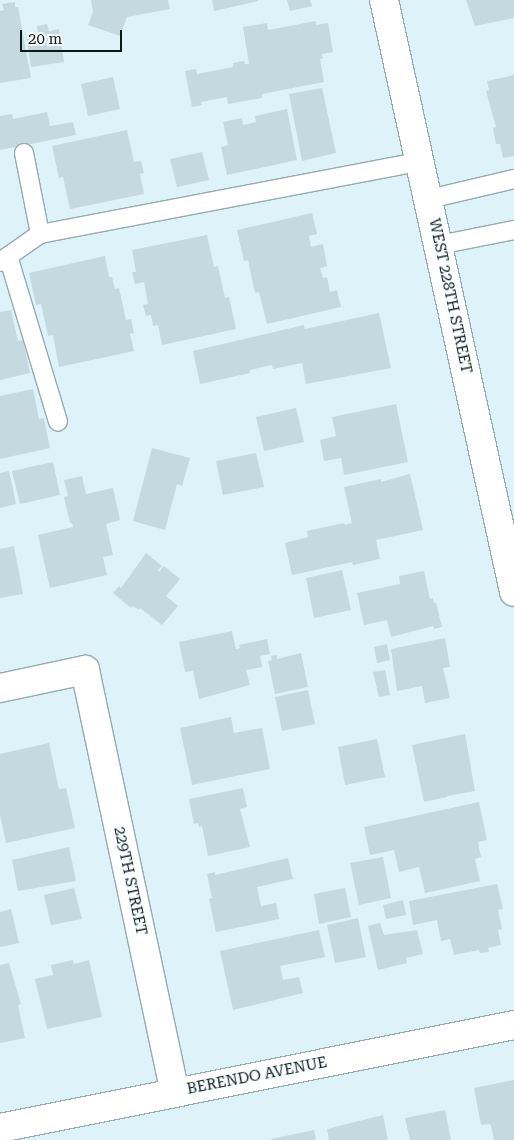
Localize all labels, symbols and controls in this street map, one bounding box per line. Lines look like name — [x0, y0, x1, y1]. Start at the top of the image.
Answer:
scale bar — [22, 20, 125, 52]
text: 20 m — [28, 30, 62, 48]
street label: WEST 228TH STREET — [425, 217, 475, 375]
street label: 229TH STREET — [110, 825, 150, 937]
street label: BERENDO AVENUE — [185, 1054, 329, 1098]

